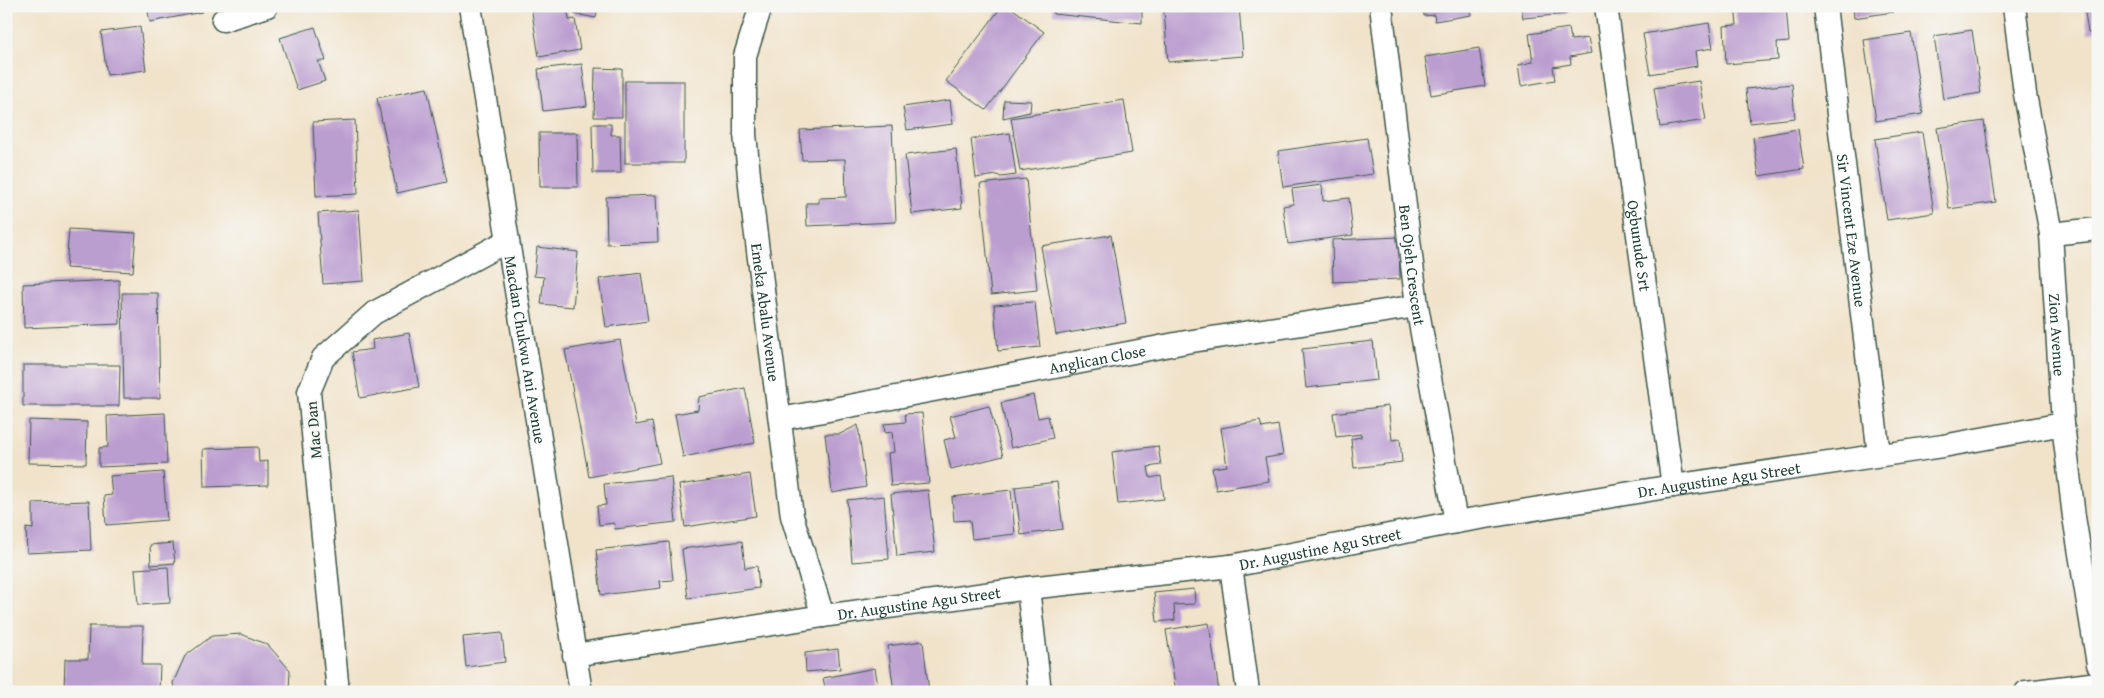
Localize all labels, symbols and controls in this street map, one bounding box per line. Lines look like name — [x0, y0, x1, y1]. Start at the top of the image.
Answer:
street label: Sir Vincent Eze Avenue — [1831, 152, 1873, 309]
street label: Ogbunude Srt — [1621, 198, 1658, 293]
street label: Ben Ojeh Crescent — [1393, 203, 1432, 328]
street label: Emeka Abalu Avenue — [745, 242, 787, 383]
street label: Macdan Chukwu Ani Avenue — [499, 254, 553, 445]
street label: Zion Avenue — [2043, 293, 2072, 377]
street label: Anglican Close — [1047, 338, 1148, 380]
street label: Mac Dan — [299, 400, 327, 460]
street label: Dr. Augustine Agu Street — [1636, 455, 1803, 504]
street label: Dr. Augustine Agu Street — [1237, 521, 1404, 576]
street label: Dr. Augustine Agu Street — [836, 580, 1003, 626]

